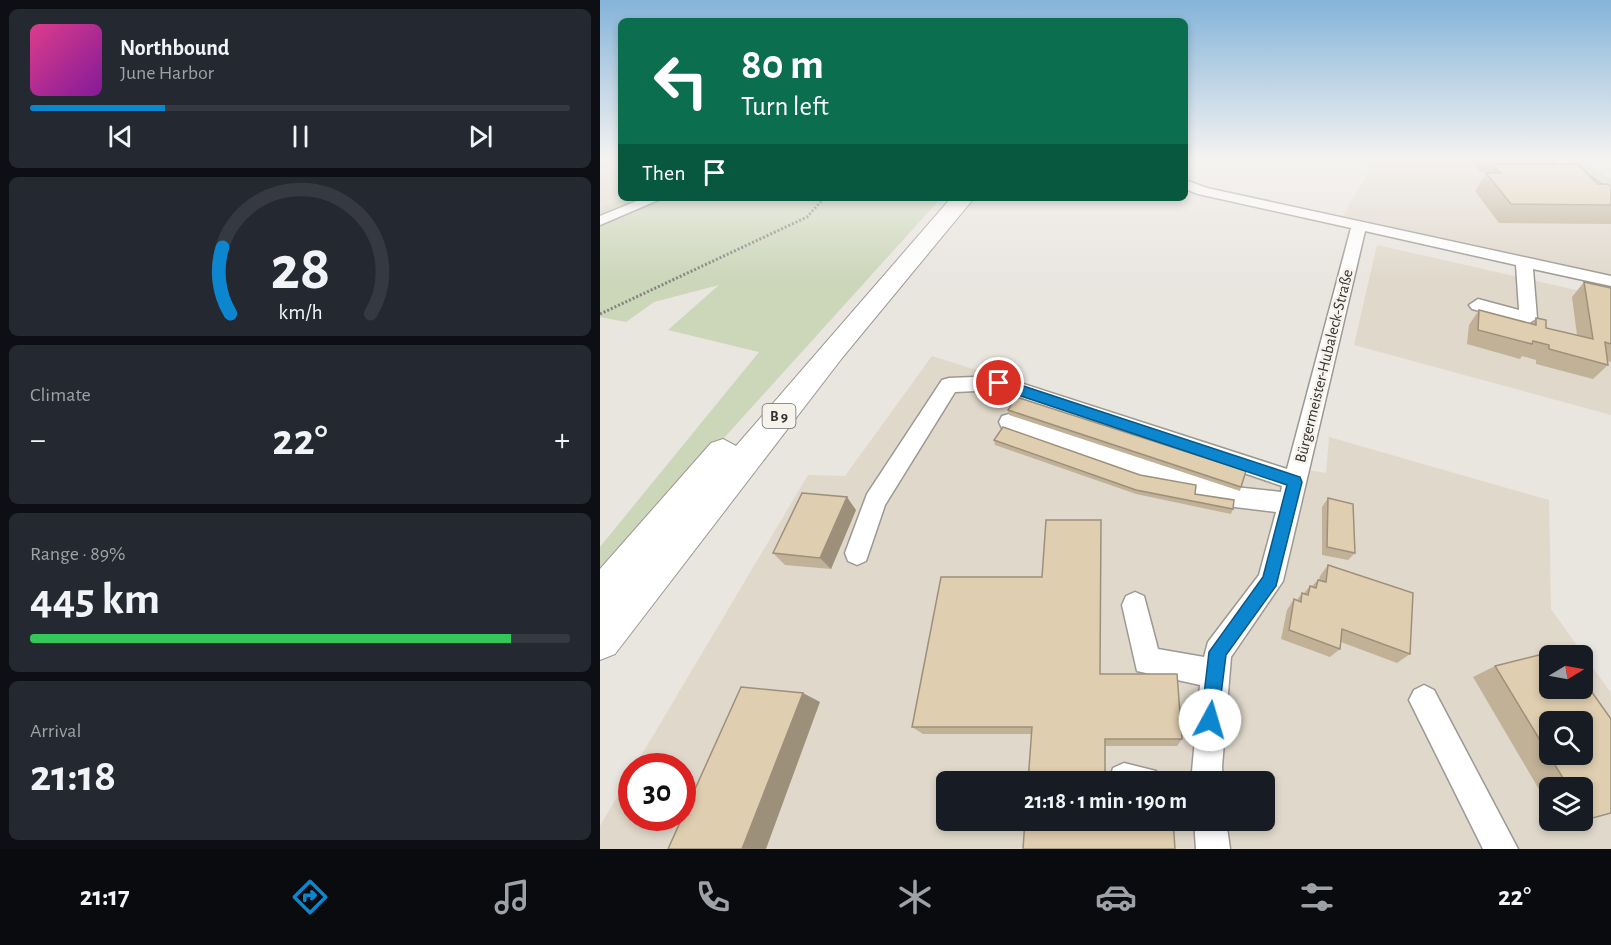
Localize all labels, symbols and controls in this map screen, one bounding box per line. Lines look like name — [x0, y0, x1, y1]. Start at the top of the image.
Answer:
text: Northbound — [120, 37, 229, 59]
icon: left — [642, 42, 720, 120]
text: 80 m — [741, 44, 824, 86]
text: June Harbor — [120, 63, 214, 83]
text: Turn left — [741, 93, 829, 120]
icon: previous — [104, 120, 137, 153]
icon: pause — [284, 120, 317, 153]
icon: next — [464, 120, 497, 153]
icon: arrive — [698, 156, 731, 189]
text: Then — [642, 162, 686, 184]
text: 28 — [270, 238, 330, 300]
street label: Bürgermeister-Hubaleck-Straße — [1292, 268, 1356, 464]
text: km/h — [278, 302, 322, 323]
pin — [973, 357, 1024, 408]
icon: arrive — [982, 366, 1015, 399]
text: Climate — [30, 385, 91, 405]
road number: B 9 — [762, 404, 795, 428]
text: 22° — [272, 418, 328, 463]
text: − — [30, 424, 46, 457]
text: + — [554, 424, 570, 457]
text: Range · 89% — [30, 544, 126, 564]
text: 445 km — [30, 577, 160, 622]
north arrow — [1539, 645, 1593, 699]
map controls — [1539, 645, 1593, 831]
position arrow — [1178, 688, 1242, 752]
button: search — [1539, 711, 1593, 765]
text: Arrival — [30, 721, 81, 741]
speed limit sign: 30 — [618, 753, 696, 831]
text: 21:18 — [30, 754, 116, 799]
button: layers — [1539, 777, 1593, 831]
text: 21:18 · 1 min · 190 m — [1024, 790, 1187, 812]
icon: directions — [289, 876, 331, 918]
icon: music — [491, 876, 533, 918]
icon: phone — [692, 876, 734, 918]
icon: climate — [894, 876, 936, 918]
icon: car — [1095, 876, 1137, 918]
icon: filters — [1296, 876, 1338, 918]
text: 21:17 — [80, 883, 130, 910]
text: 22° — [1498, 883, 1531, 910]

